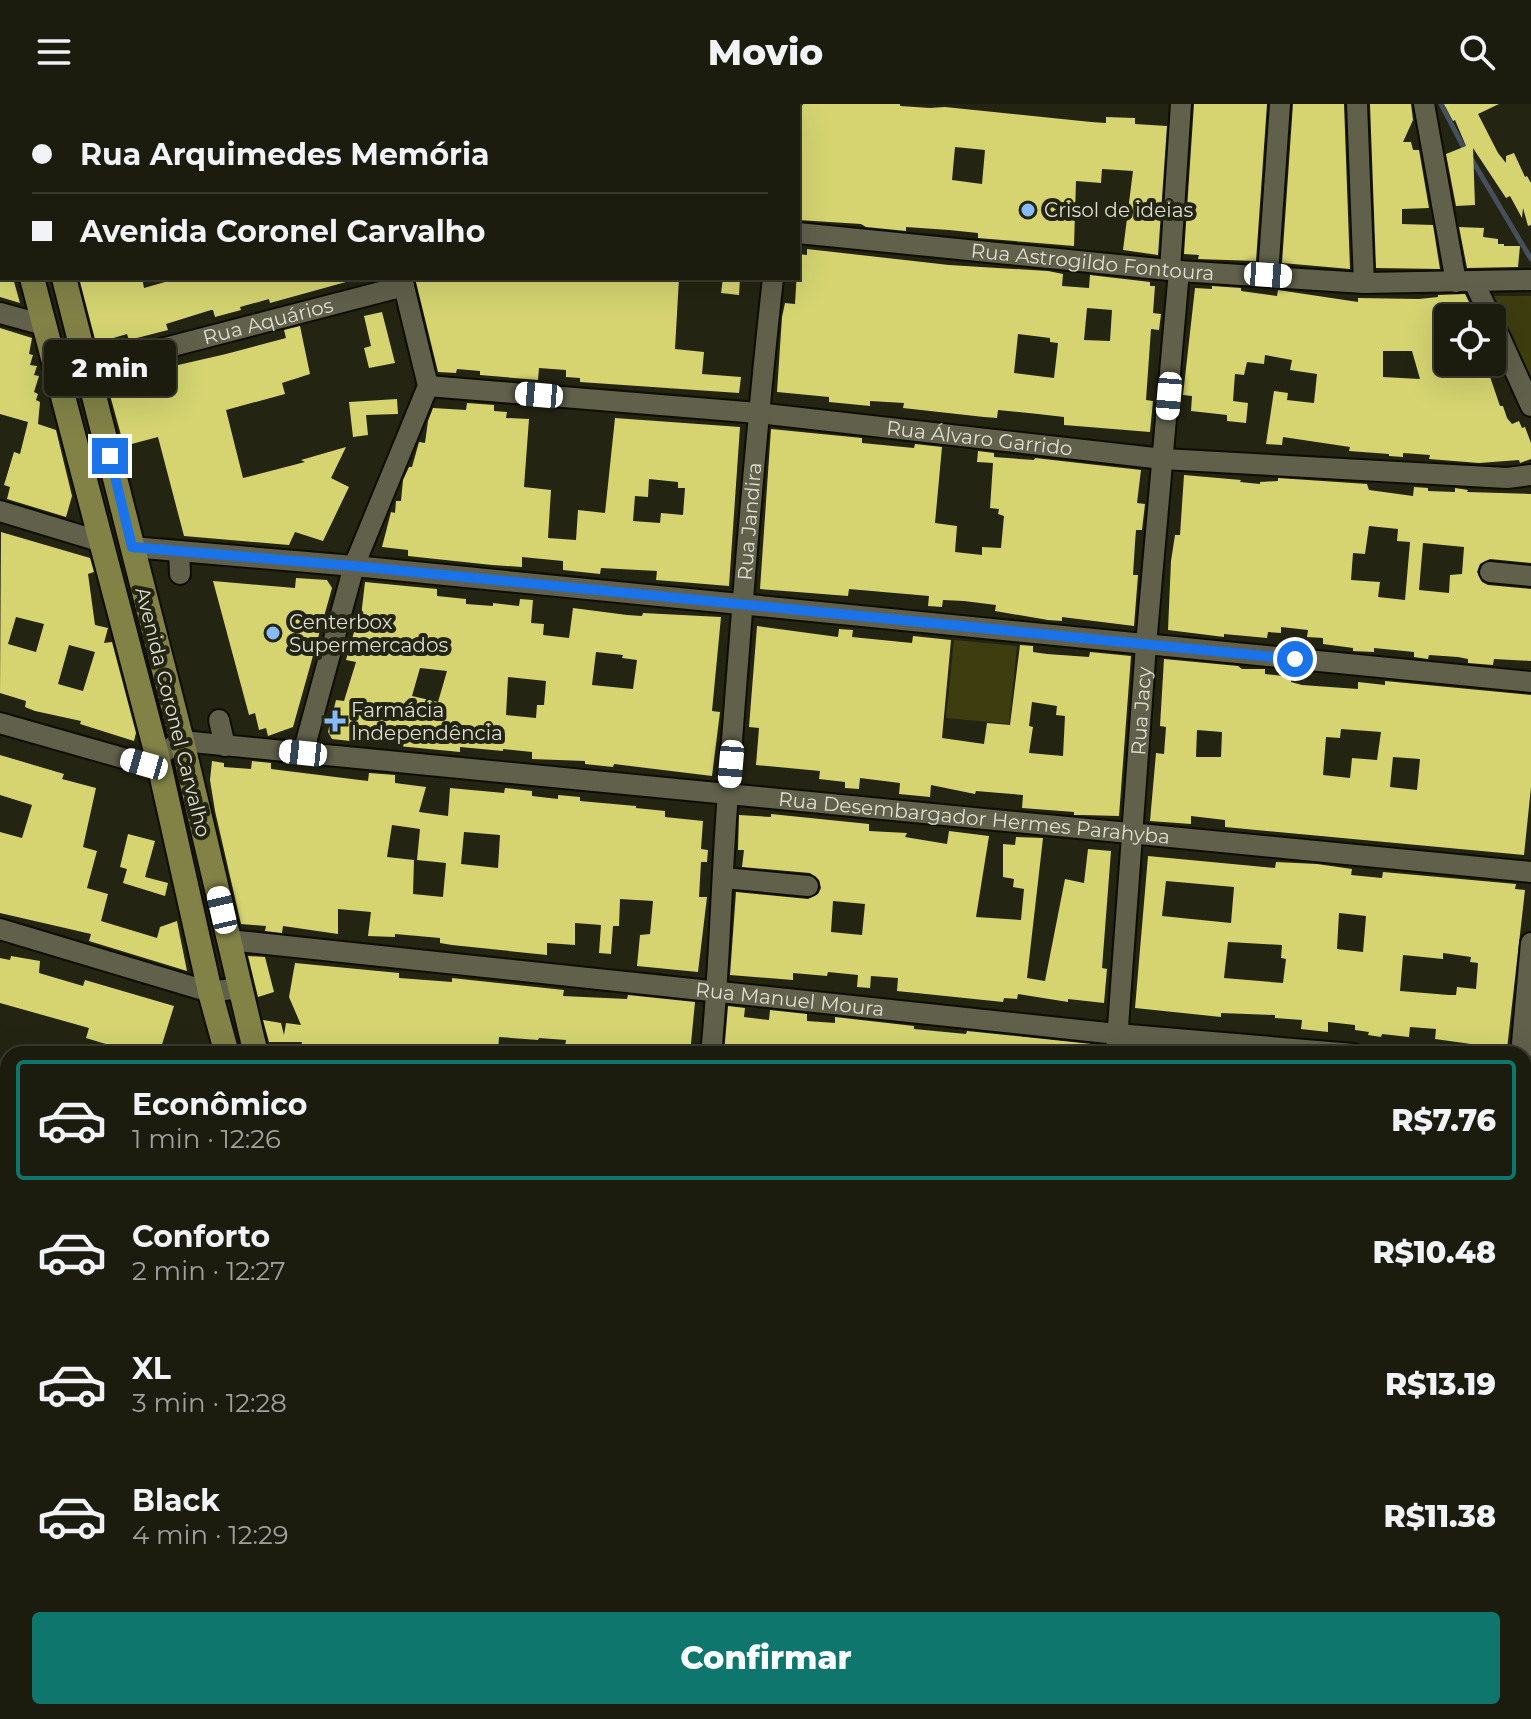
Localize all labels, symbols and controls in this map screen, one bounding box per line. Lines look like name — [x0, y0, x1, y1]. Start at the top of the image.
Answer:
icon: menu — [32, 30, 76, 74]
text: Movio — [708, 30, 823, 74]
icon: search — [1455, 30, 1499, 74]
text: Rua Arquimedes Memória — [80, 136, 489, 173]
place label: Crisol de ideias — [1044, 198, 1193, 222]
marker: Crisol de ideias — [1019, 201, 1037, 219]
text: Avenida Coronel Carvalho — [80, 213, 485, 250]
street label: Rua Astrogildo Fontoura — [970, 238, 1215, 285]
car — [1243, 261, 1293, 289]
street label: Rua Aquários — [200, 293, 336, 350]
map controls — [1434, 304, 1506, 376]
button: locate — [1434, 304, 1506, 376]
callout: 2 min — [44, 340, 176, 396]
text: 2 min — [72, 352, 148, 384]
car — [1155, 371, 1183, 421]
car — [514, 381, 564, 409]
street label: Rua Álvaro Garrido — [885, 416, 1074, 461]
route end — [92, 438, 128, 474]
street label: Rua Jandira — [733, 461, 767, 581]
street label: Avenida Coronel Carvalho — [130, 585, 216, 839]
place label: Centerbox Supermercados — [289, 610, 448, 657]
marker: Centerbox Supermercados — [264, 624, 282, 642]
route start — [1277, 641, 1313, 677]
street label: Rua Jacy — [1126, 666, 1156, 756]
place label: Farmácia Independência — [351, 698, 503, 745]
marker: Farmácia Independência — [326, 712, 344, 730]
car — [278, 739, 328, 767]
car — [717, 739, 745, 789]
car — [118, 746, 170, 782]
street label: Rua Desembargador Hermes Parahyba — [777, 787, 1171, 849]
car — [205, 884, 239, 936]
street label: Rua Manuel Moura — [694, 977, 885, 1021]
icon: car — [36, 1084, 108, 1156]
text: Econômico — [132, 1086, 307, 1123]
text: R$7.76 — [1391, 1102, 1496, 1139]
text: 1 min · 12:26 — [132, 1123, 281, 1155]
icon: car — [36, 1216, 108, 1288]
text: Conforto — [132, 1218, 270, 1255]
text: R$10.48 — [1372, 1234, 1496, 1271]
text: 2 min · 12:27 — [132, 1255, 286, 1287]
icon: car — [36, 1348, 108, 1420]
text: XL — [132, 1350, 171, 1387]
text: R$13.19 — [1385, 1366, 1496, 1403]
text: 3 min · 12:28 — [132, 1387, 287, 1419]
icon: car — [36, 1480, 108, 1552]
text: Black — [132, 1482, 220, 1519]
text: R$11.38 — [1383, 1498, 1496, 1535]
text: 4 min · 12:29 — [132, 1519, 289, 1551]
button: Confirmar — [32, 1612, 1500, 1704]

